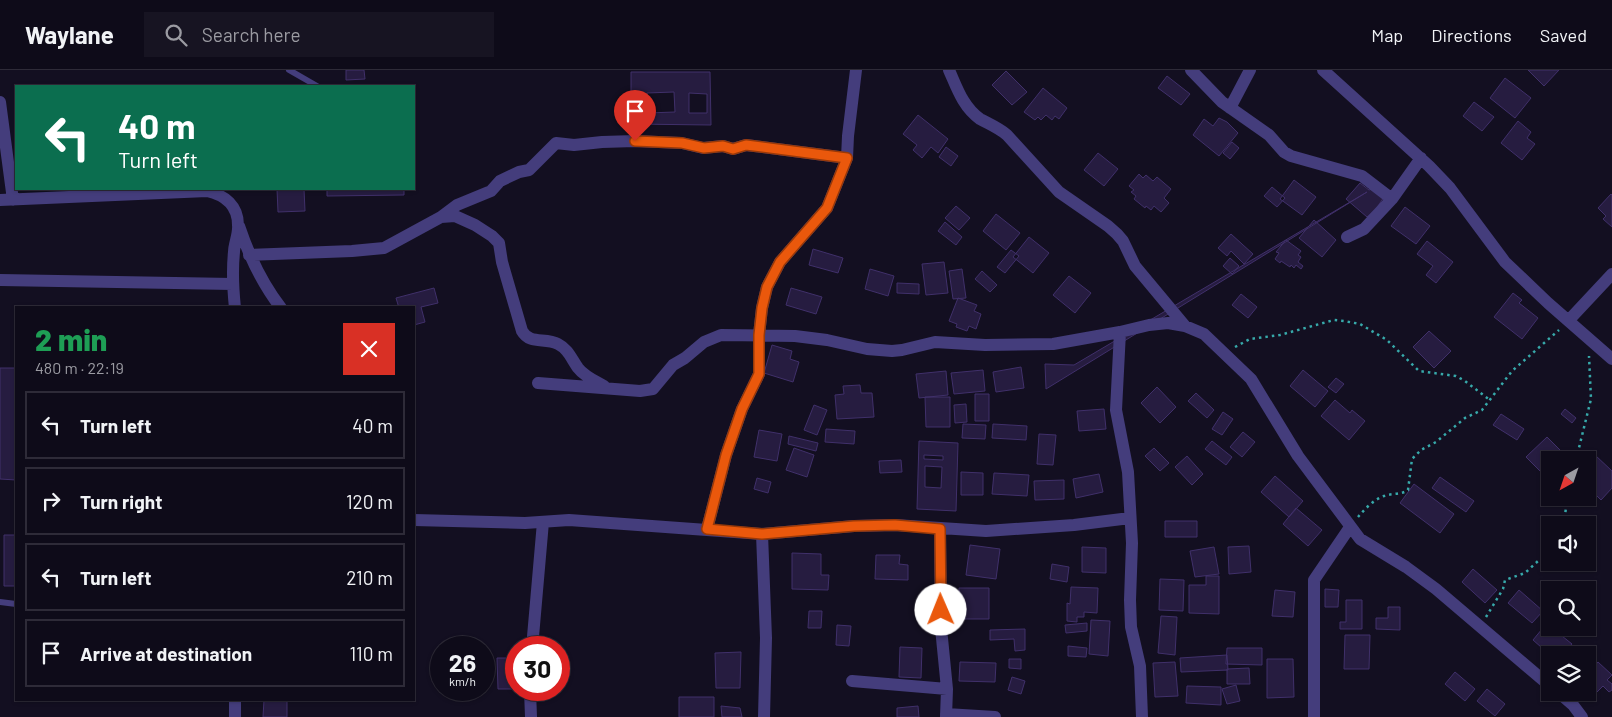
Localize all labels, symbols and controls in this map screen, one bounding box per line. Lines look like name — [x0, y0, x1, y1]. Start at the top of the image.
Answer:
search box — [144, 12, 494, 57]
text: Waylane — [25, 20, 114, 49]
icon: search — [162, 21, 190, 49]
text: Search here — [202, 23, 301, 46]
text: Map — [1371, 24, 1403, 46]
text: Directions — [1431, 24, 1512, 46]
text: Saved — [1540, 24, 1587, 46]
pin — [614, 90, 656, 141]
icon: arrive — [621, 97, 649, 125]
text: 40 m — [118, 104, 195, 146]
icon: left — [35, 105, 100, 170]
text: Turn left — [118, 146, 198, 172]
text: 2 min — [35, 321, 107, 357]
button: close — [343, 323, 395, 375]
text: 480 m · 22:19 — [35, 358, 124, 377]
icon: left — [37, 411, 65, 439]
text: Turn left — [80, 414, 151, 437]
text: 40 m — [352, 414, 393, 437]
north arrow — [1541, 451, 1596, 506]
map controls — [1541, 451, 1596, 701]
icon: right — [37, 487, 65, 515]
text: Turn right — [80, 490, 162, 513]
text: 120 m — [346, 490, 393, 513]
button: sound — [1541, 516, 1596, 571]
icon: left — [37, 563, 65, 591]
text: Turn left — [80, 566, 151, 589]
text: 210 m — [346, 566, 393, 589]
button: search — [1541, 581, 1596, 636]
position arrow — [914, 583, 966, 635]
speed limit sign: 30 — [505, 636, 570, 701]
icon: arrive — [37, 639, 65, 667]
text: Arrive at destination — [80, 642, 252, 665]
text: 110 m — [349, 642, 393, 665]
button: layers — [1541, 646, 1596, 701]
text: 26 — [449, 647, 476, 677]
text: km/h — [449, 674, 476, 688]

